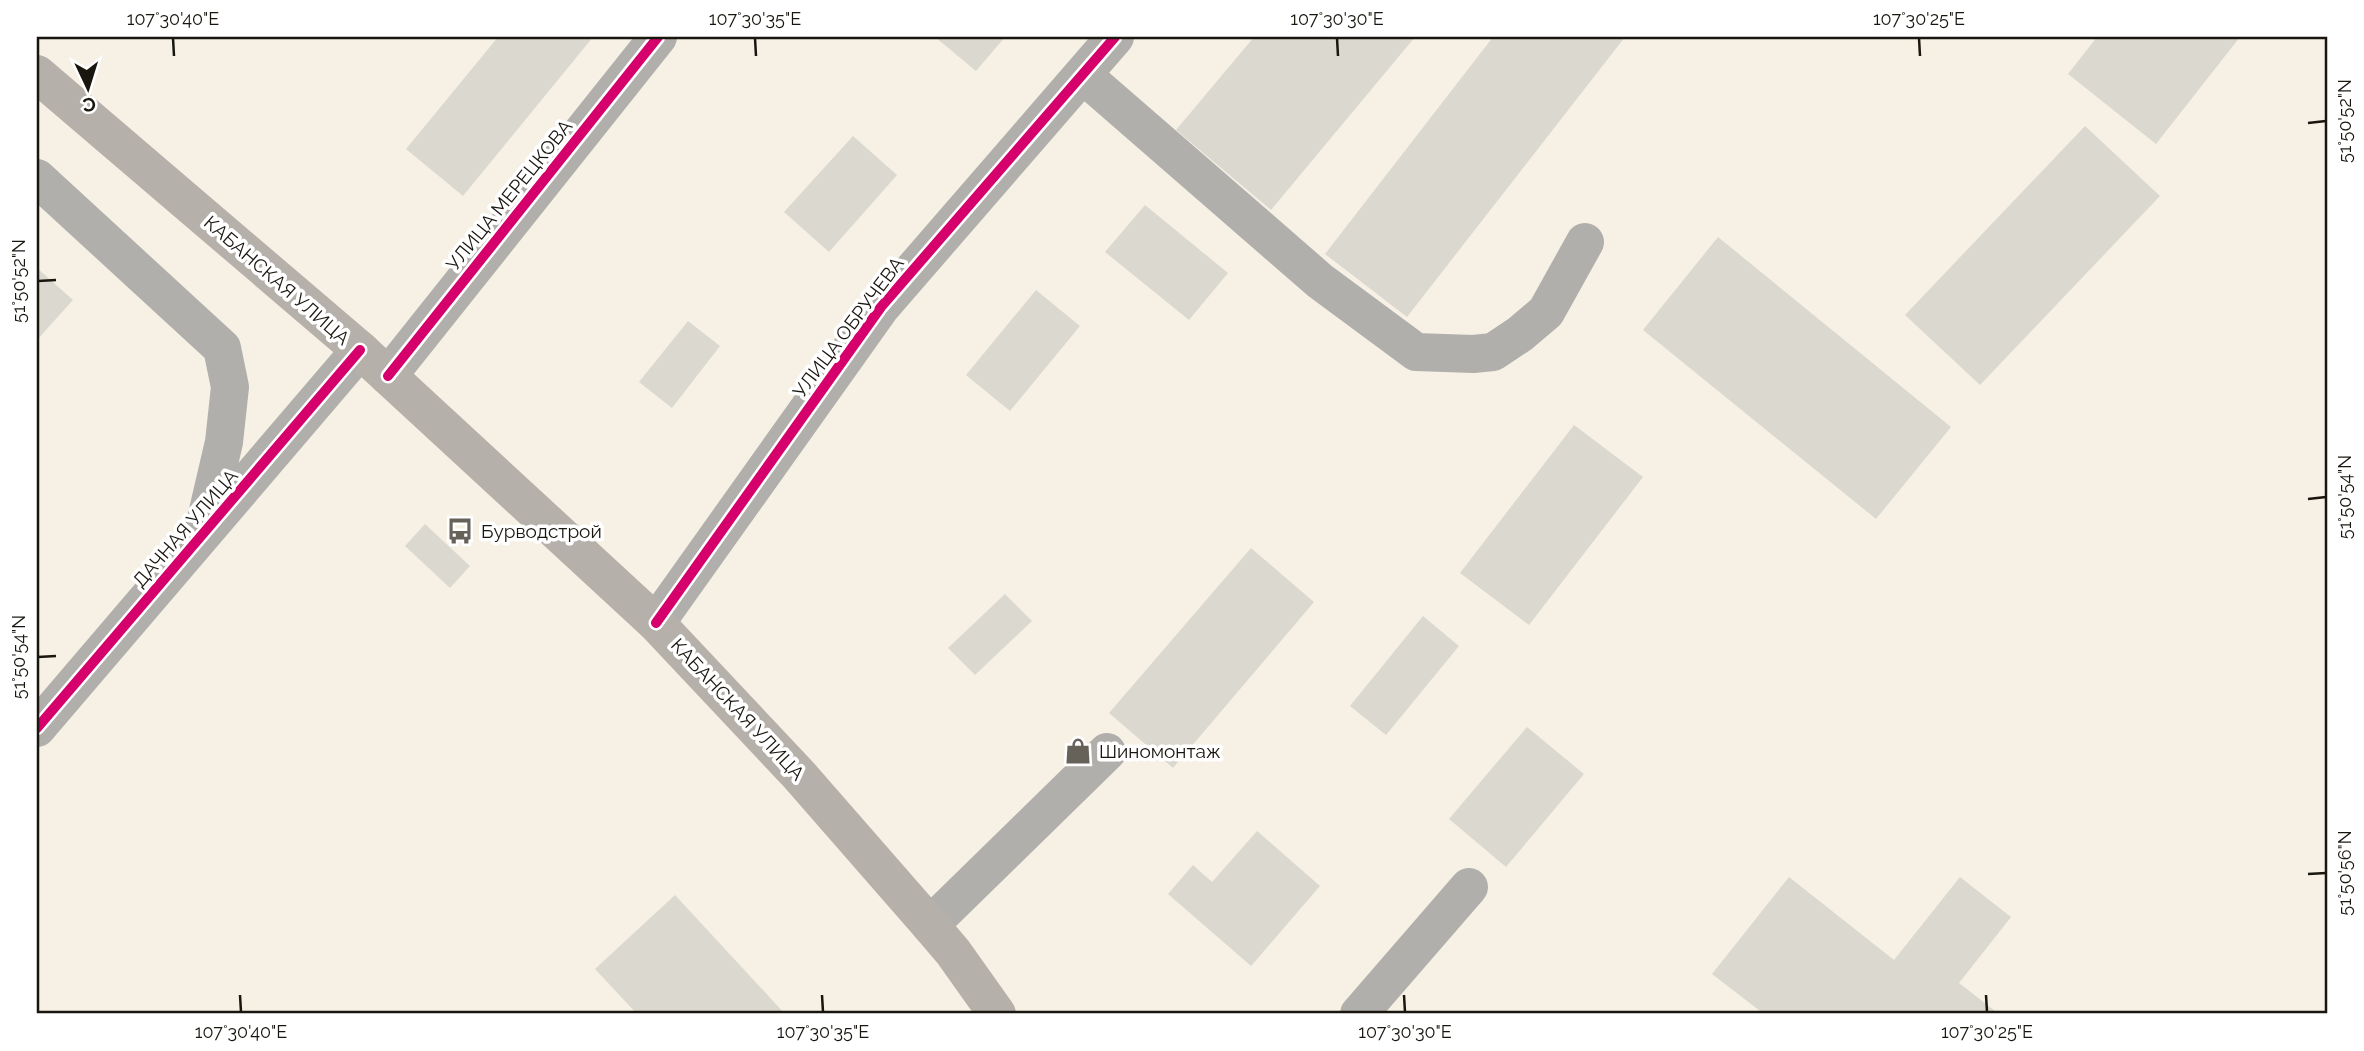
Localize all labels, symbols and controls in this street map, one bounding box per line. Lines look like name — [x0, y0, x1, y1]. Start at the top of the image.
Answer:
text: 107°30'40"E — [127, 8, 219, 29]
text: 107°30'35"E — [709, 8, 801, 29]
text: 107°30'30"E — [1290, 8, 1384, 29]
text: 107°30'25"E — [1873, 8, 1965, 29]
north arrow — [52, 52, 122, 122]
text: 51°50'52"N — [2334, 79, 2355, 163]
text: С — [82, 94, 96, 116]
street label: УЛИЦА МЕРЕЦКОВА — [442, 115, 577, 275]
street label: КАБАНСКАЯ УЛИЦА — [200, 211, 354, 349]
text: 51°50'52"N — [8, 239, 29, 323]
street label: УЛИЦА ОБРУЧЕВА — [788, 252, 908, 402]
text: 51°50'54"N — [2334, 455, 2355, 539]
street label: ДАЧНАЯ УЛИЦА — [128, 465, 242, 591]
bus stop icon: Бурводстрой — [445, 516, 475, 546]
place label: Бурводстрой — [481, 520, 602, 542]
text: 51°50'54"N — [8, 615, 29, 699]
street label: КАБАНСКАЯ УЛИЦА — [667, 634, 809, 784]
shop icon: Шиномонтаж — [1063, 736, 1093, 766]
place label: Шиномонтаж — [1099, 740, 1221, 762]
text: 51°50'56"N — [2334, 830, 2355, 916]
text: 107°30'40"E — [195, 1021, 287, 1042]
text: 107°30'35"E — [777, 1021, 869, 1042]
text: 107°30'30"E — [1358, 1021, 1452, 1042]
text: 107°30'25"E — [1941, 1021, 2033, 1042]

